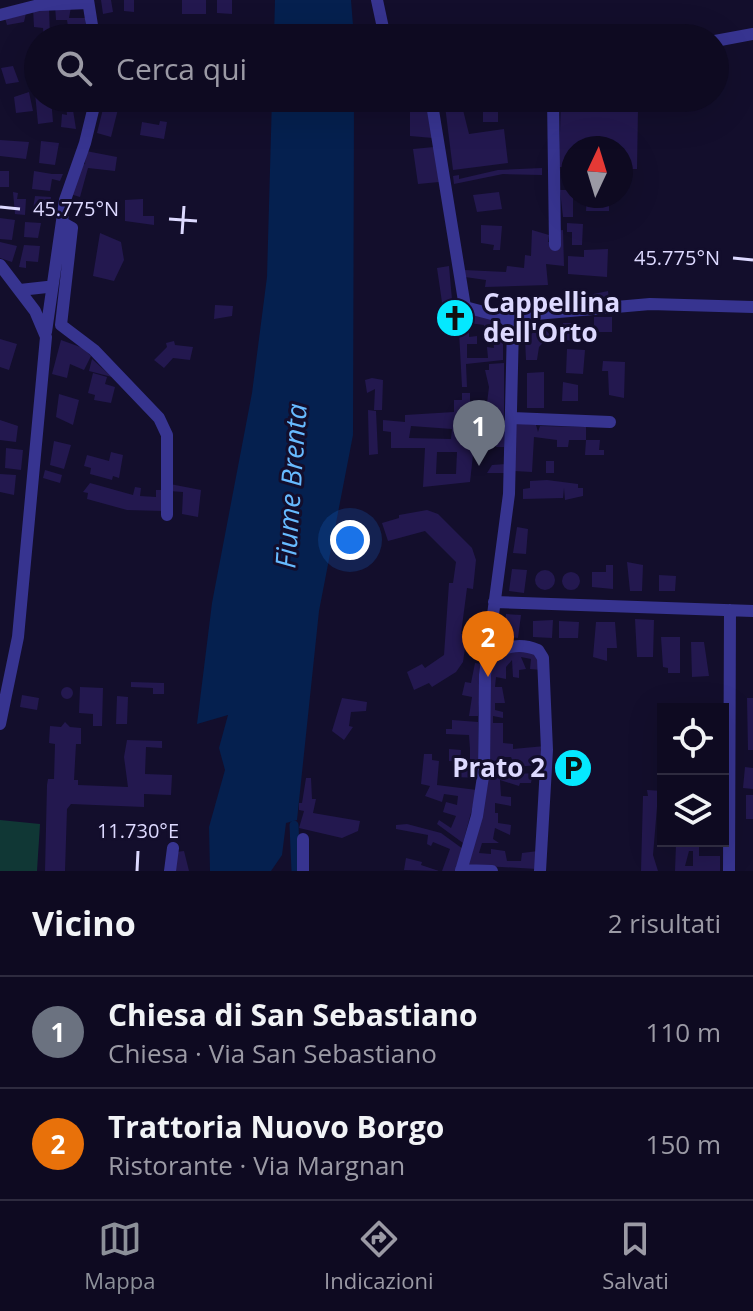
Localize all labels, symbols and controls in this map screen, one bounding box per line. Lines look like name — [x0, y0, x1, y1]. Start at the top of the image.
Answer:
search box — [24, 24, 729, 112]
icon: search — [52, 46, 96, 90]
text: Cerca qui — [116, 48, 247, 89]
north arrow — [561, 136, 633, 208]
text: 45.775°N — [33, 195, 119, 222]
text: 45.775°N — [634, 244, 720, 271]
place label: Cappellina dell'Orto — [483, 284, 620, 350]
church icon: Cappellina dell'Orto — [434, 297, 476, 339]
pin: 1 — [453, 400, 505, 466]
water label: Fiume Brenta — [265, 402, 315, 570]
your location — [330, 520, 370, 560]
pin: 2 — [462, 611, 514, 677]
map controls — [657, 703, 729, 847]
button: locate — [657, 703, 729, 775]
parking icon: Prato 2 — [552, 747, 594, 789]
place label: Prato 2 — [452, 749, 545, 785]
button: layers — [657, 775, 729, 847]
text: 11.730°E — [97, 817, 179, 844]
text: Vicino — [32, 900, 136, 946]
text: 2 risultati — [608, 905, 721, 941]
text: Chiesa di San Sebastiano — [108, 994, 477, 1035]
text: 1 — [51, 1014, 65, 1050]
text: 110 m — [646, 1014, 721, 1050]
text: Chiesa · Via San Sebastiano — [108, 1035, 437, 1071]
text: Trattoria Nuovo Borgo — [108, 1106, 444, 1147]
text: 2 — [51, 1126, 65, 1162]
text: 150 m — [646, 1126, 721, 1162]
text: Ristorante · Via Margnan — [108, 1147, 405, 1183]
tab: Mappa — [84, 1217, 155, 1295]
tab: Indicazioni — [324, 1217, 434, 1295]
tab: Salvati — [602, 1217, 669, 1295]

